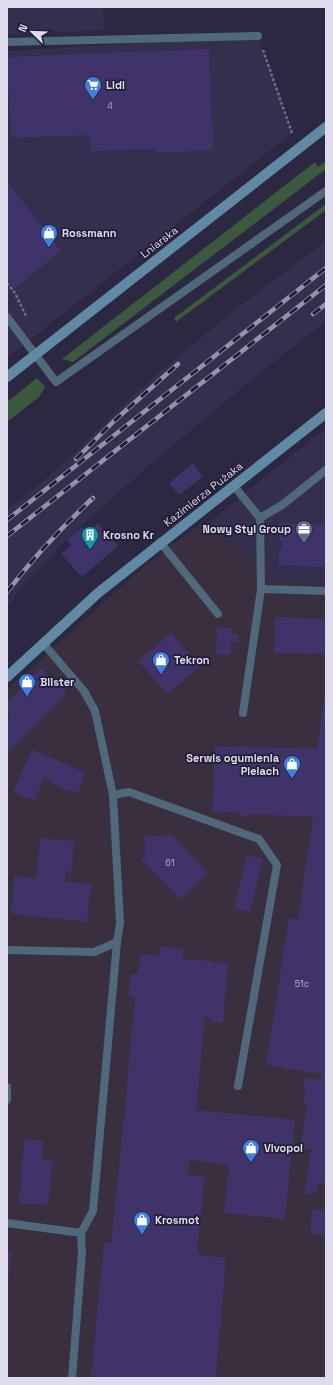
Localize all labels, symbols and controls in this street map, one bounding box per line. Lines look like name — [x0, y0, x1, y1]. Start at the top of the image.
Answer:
north arrow — [12, 12, 52, 52]
text: N — [15, 22, 31, 34]
supermarket icon: Lidl — [83, 75, 103, 100]
place label: Lidl — [106, 78, 125, 92]
house number: 4 — [107, 100, 113, 112]
shop icon: Rossmann — [39, 223, 59, 248]
street label: Lniarska — [137, 223, 181, 261]
place label: Rossmann — [62, 226, 117, 240]
street label: Kazimierza Pużaka — [161, 458, 246, 529]
office icon: Nowy Styl Group — [294, 519, 314, 544]
place label: Nowy Styl Group — [203, 522, 291, 536]
building icon: Krosno Kr — [80, 525, 100, 550]
place label: Krosno Kr — [103, 528, 155, 542]
shop icon: Tekron — [151, 650, 171, 675]
place label: Tekron — [174, 653, 210, 667]
shop icon: Blister — [17, 672, 37, 697]
place label: Blister — [40, 675, 75, 689]
place label: Serwis ogumienia Pielach — [186, 751, 280, 778]
shop icon: Serwis ogumienia Pielach — [282, 754, 302, 779]
house number: 61 — [165, 857, 175, 869]
house number: 51c — [295, 978, 309, 990]
shop icon: Vivopol — [241, 1138, 261, 1163]
place label: Vivopol — [264, 1141, 303, 1155]
shop icon: Krosmot — [132, 1210, 152, 1235]
place label: Krosmot — [155, 1213, 200, 1227]

